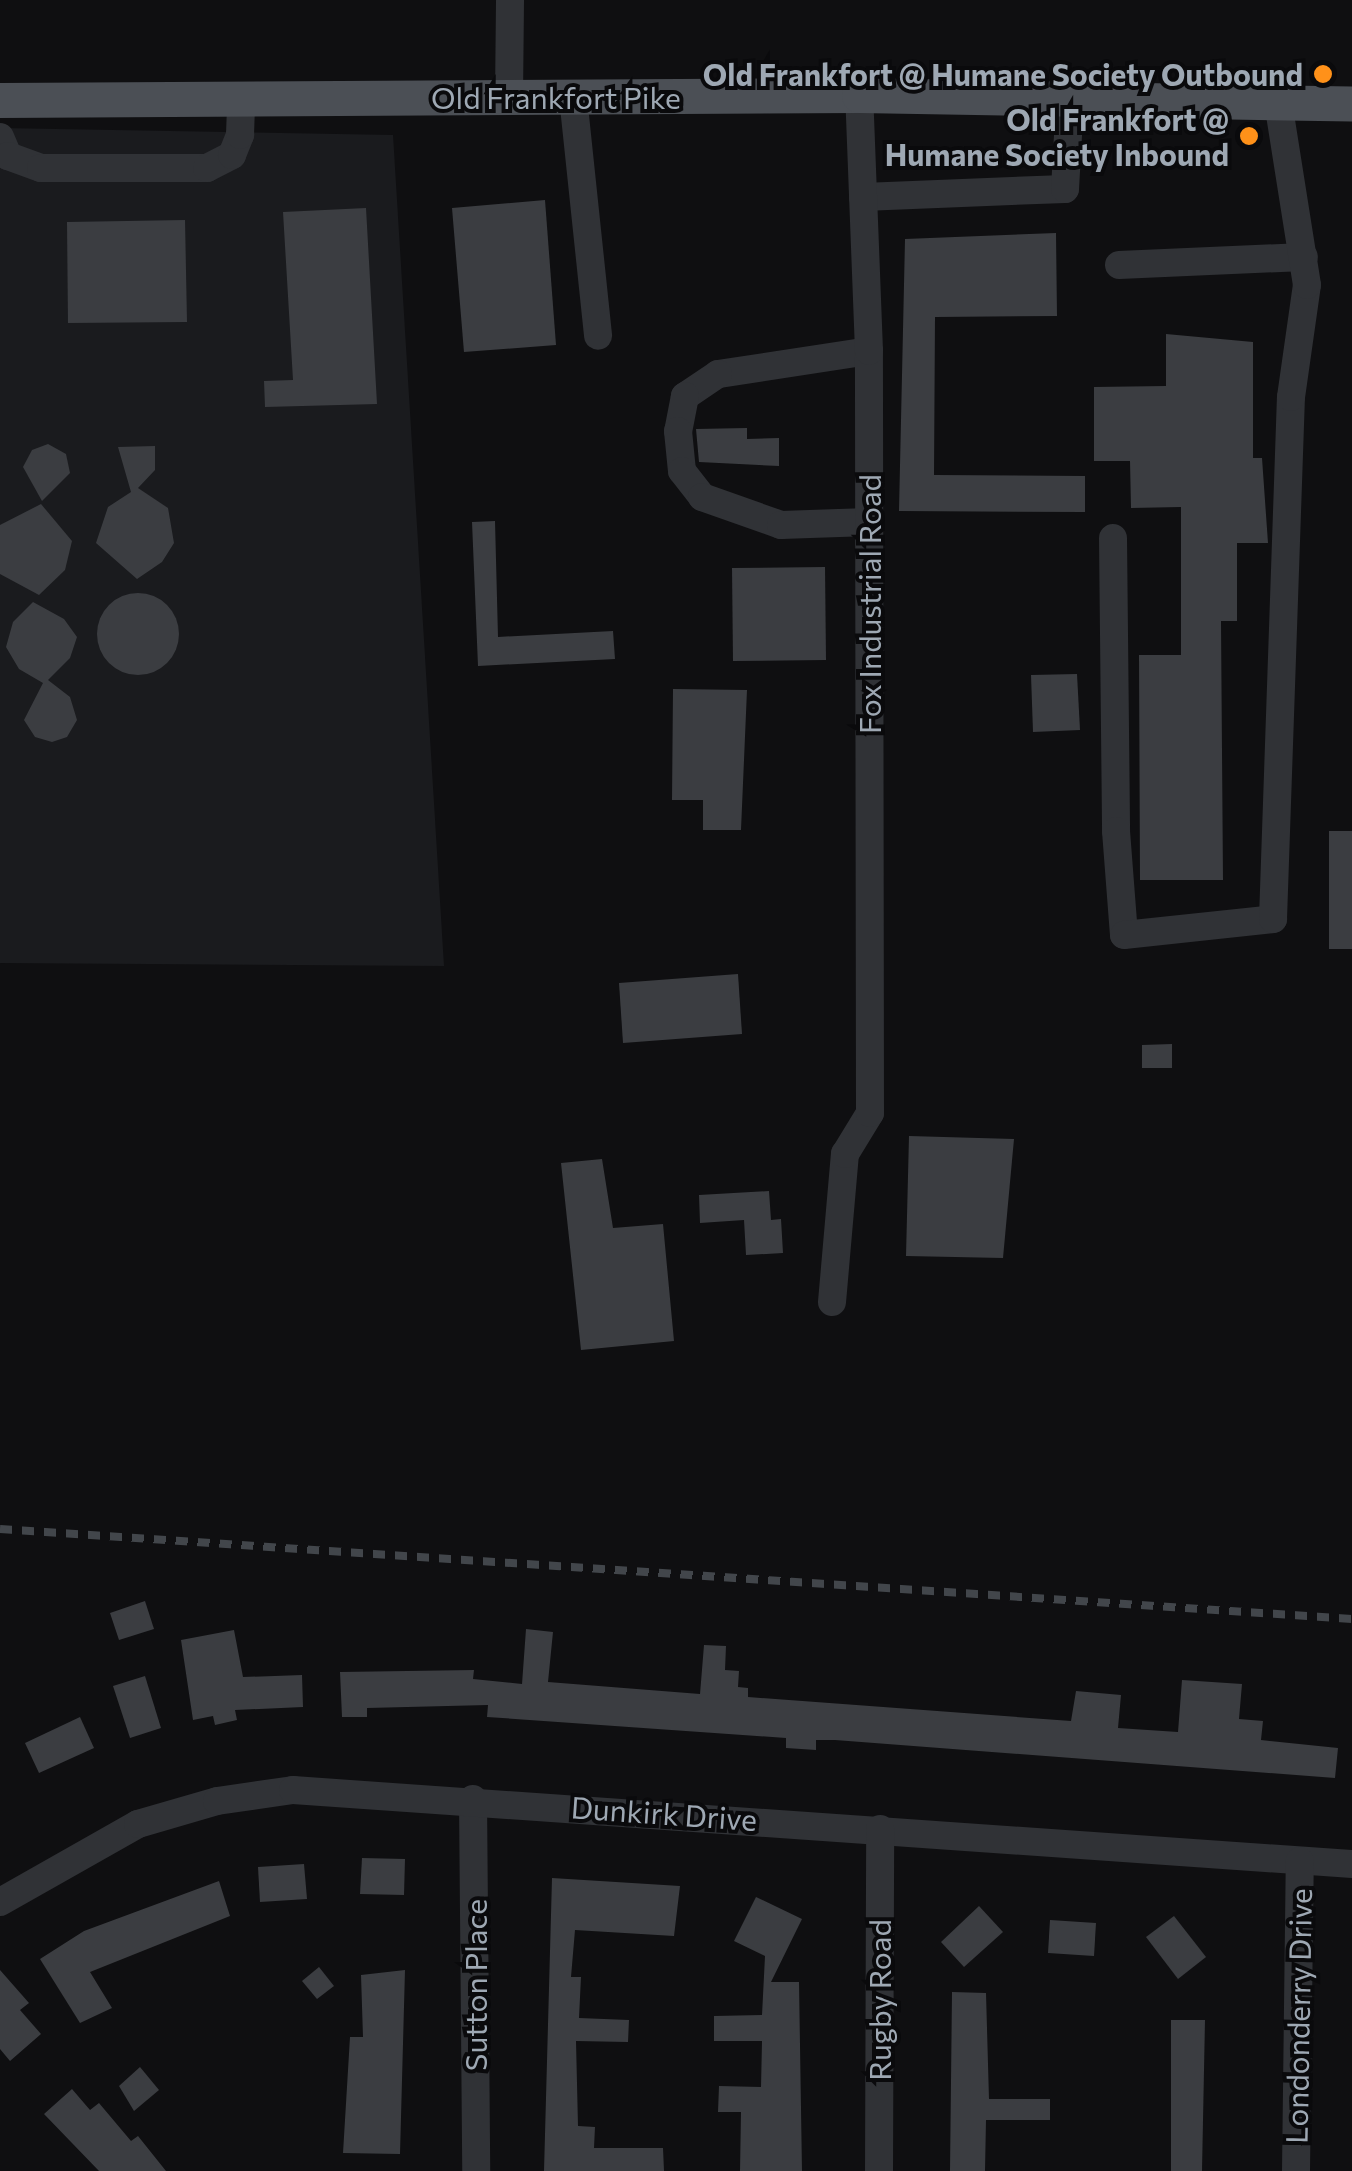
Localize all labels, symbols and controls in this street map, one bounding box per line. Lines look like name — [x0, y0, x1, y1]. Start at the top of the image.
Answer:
place label: Old Frankfort @ Humane Society Outbound — [703, 56, 1303, 92]
marker: Old Frankfort @ Humane Society Outbound — [1312, 63, 1334, 85]
street label: Old Frankfort Pike — [431, 79, 681, 115]
place label: Old Frankfort @ Humane Society Inbound — [885, 101, 1229, 172]
marker: Old Frankfort @ Humane Society Inbound — [1238, 125, 1260, 147]
street label: Fox Industrial Road — [851, 474, 887, 734]
street label: Dunkirk Drive — [570, 1789, 758, 1837]
street label: Londonderry Drive — [1278, 1888, 1318, 2144]
street label: Sutton Place — [457, 1899, 493, 2071]
street label: Rugby Road — [861, 1919, 897, 2081]

